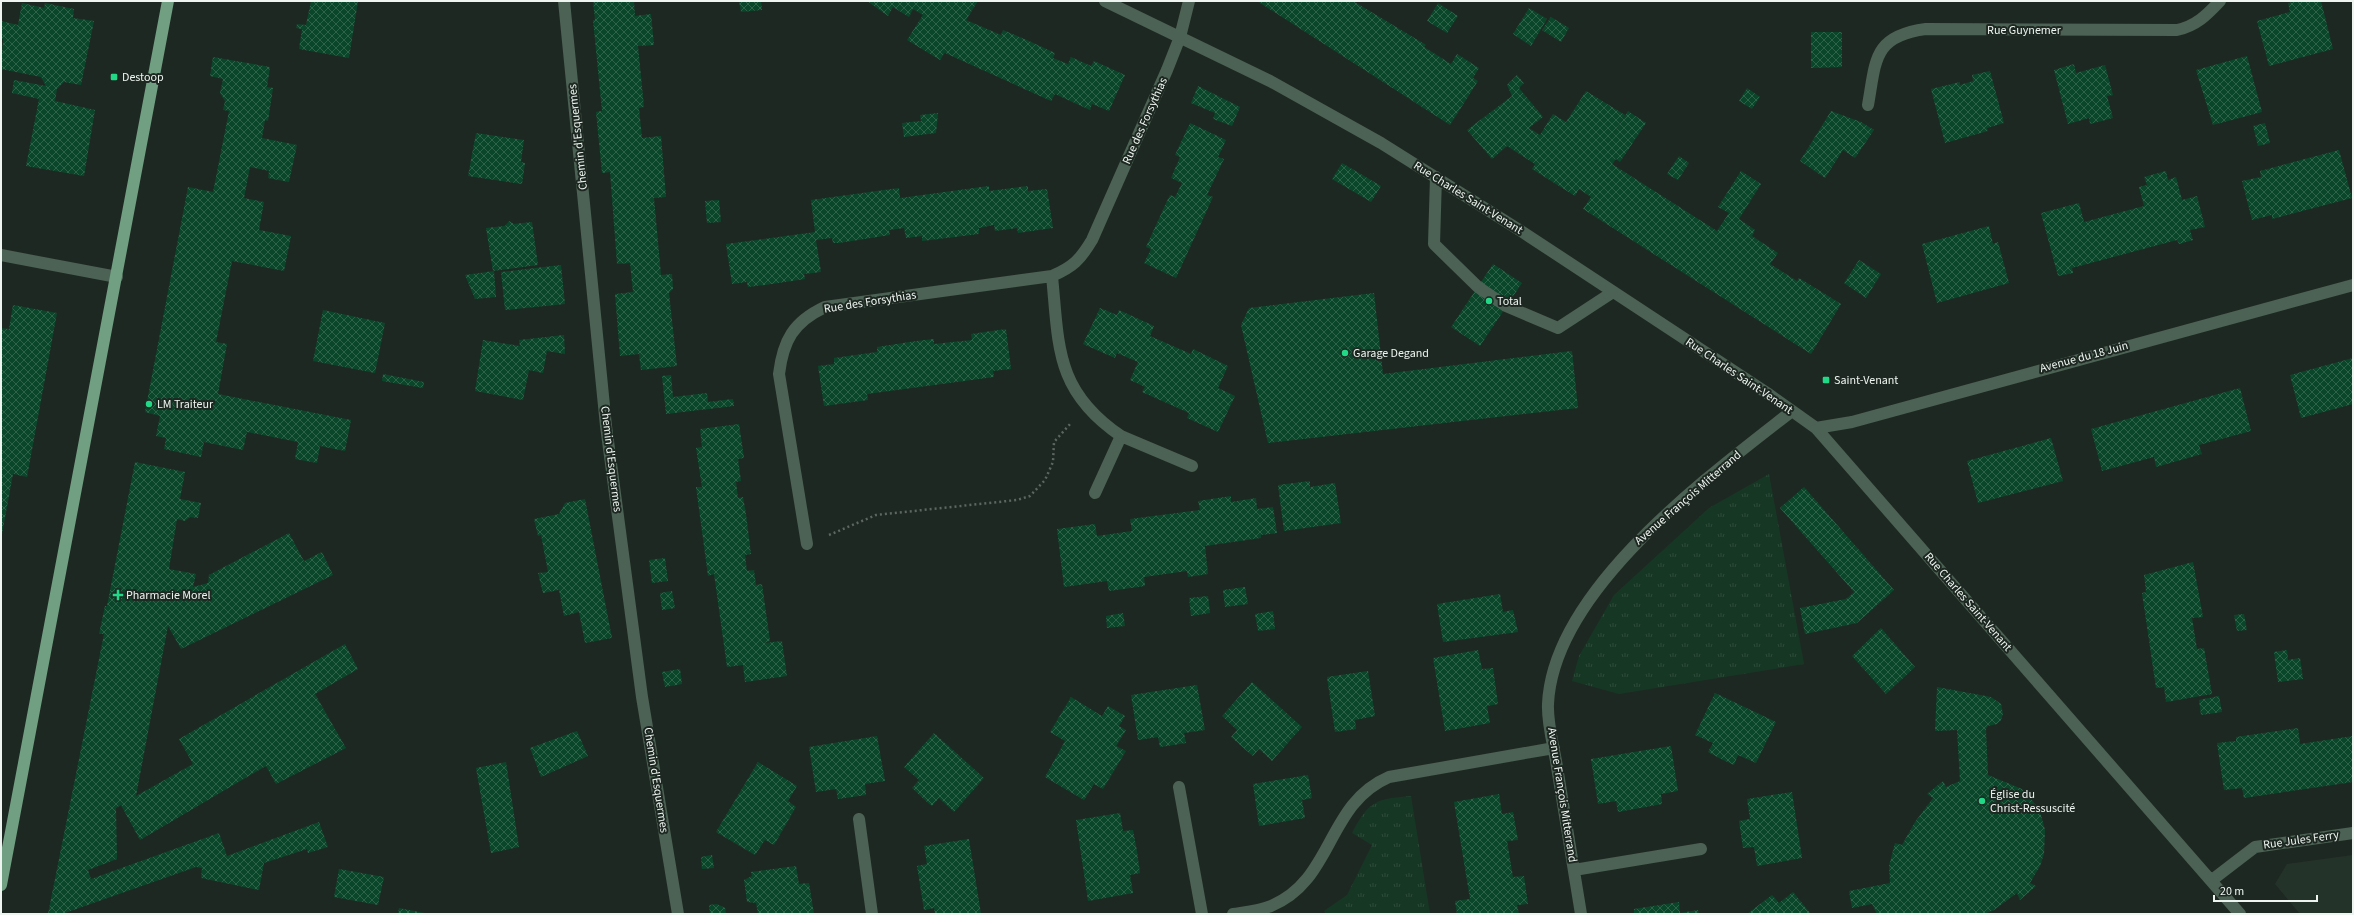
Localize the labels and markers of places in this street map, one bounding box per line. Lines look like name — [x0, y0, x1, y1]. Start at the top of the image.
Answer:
place label: Destoop — [122, 69, 164, 86]
marker: Destoop — [109, 72, 119, 82]
place label: Total — [1497, 293, 1522, 310]
marker: Total — [1484, 296, 1494, 306]
place label: Garage Degand — [1353, 345, 1429, 362]
marker: Garage Degand — [1340, 348, 1350, 358]
place label: Saint-Venant — [1834, 372, 1898, 389]
marker: Saint-Venant — [1821, 375, 1831, 385]
place label: LM Traiteur — [157, 396, 214, 413]
marker: LM Traiteur — [144, 399, 154, 409]
place label: Pharmacie Morel — [126, 587, 211, 604]
marker: Pharmacie Morel — [113, 590, 123, 600]
place label: Église du Christ-Ressuscité — [1990, 786, 2075, 817]
marker: Église du Christ-Ressuscité — [1977, 796, 1987, 806]

